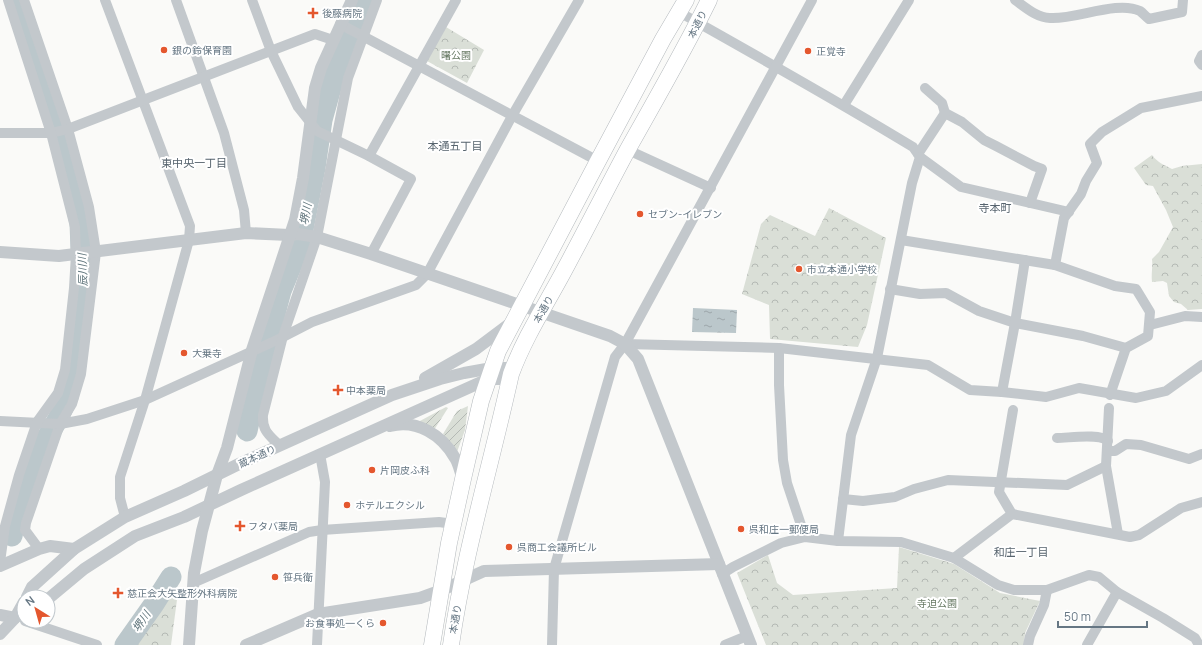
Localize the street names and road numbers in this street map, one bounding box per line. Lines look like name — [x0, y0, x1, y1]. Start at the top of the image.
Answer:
street label: 本通り — [684, 7, 710, 41]
street label: 本通り — [529, 293, 557, 325]
street label: 蔵本通り — [236, 441, 278, 471]
street label: 本通り — [446, 603, 464, 635]

